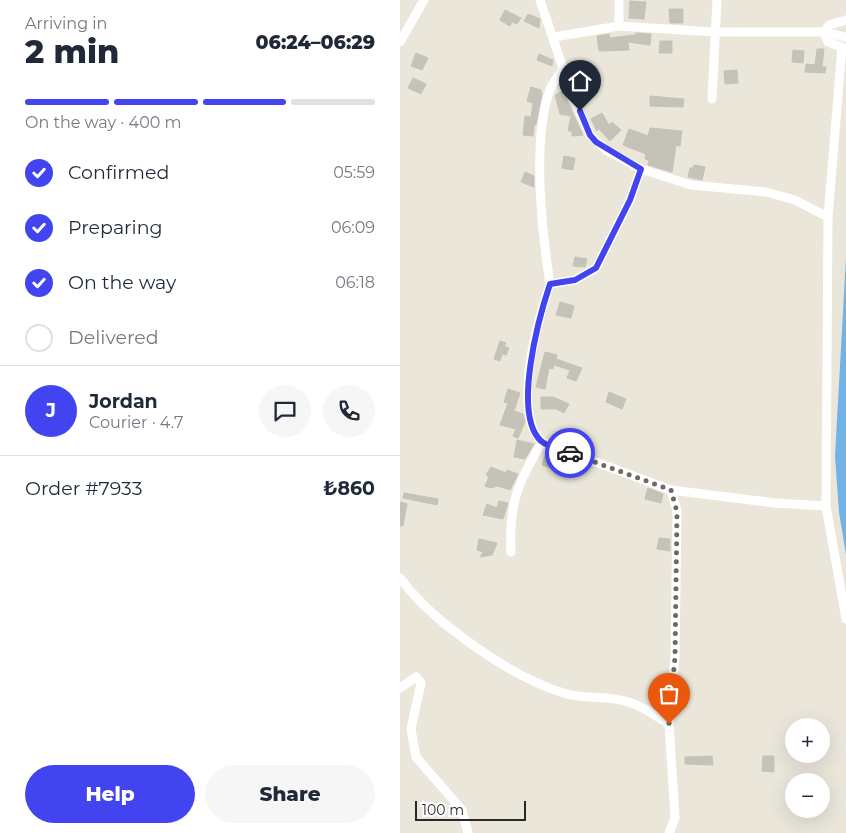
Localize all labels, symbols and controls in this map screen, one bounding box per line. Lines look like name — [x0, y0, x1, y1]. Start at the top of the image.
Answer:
text: Arriving in — [25, 14, 107, 33]
text: 06:24–06:29 — [256, 31, 375, 54]
text: 2 min — [25, 32, 119, 71]
pin — [559, 60, 601, 111]
icon: home — [566, 67, 594, 95]
text: On the way · 400 m — [25, 113, 182, 132]
icon: check — [25, 159, 53, 187]
text: Confirmed — [68, 161, 169, 184]
text: 05:59 — [333, 163, 375, 182]
icon: check — [25, 214, 53, 242]
text: Preparing — [68, 216, 163, 239]
text: 06:09 — [331, 218, 375, 237]
icon: check — [25, 269, 53, 297]
text: On the way — [68, 271, 176, 294]
text: 06:18 — [335, 273, 375, 292]
text: Delivered — [68, 326, 159, 349]
button: chat — [259, 385, 311, 437]
button: phone — [323, 385, 375, 437]
text: Jordan — [89, 390, 158, 413]
text: J — [46, 399, 56, 422]
text: Courier · 4.7 — [89, 413, 183, 432]
courier — [545, 428, 595, 478]
icon: car — [556, 439, 584, 467]
text: Order #7933 — [25, 477, 142, 500]
text: ₺860 — [323, 477, 375, 500]
pin — [648, 673, 690, 724]
icon: bag — [655, 680, 683, 708]
map controls — [785, 718, 830, 818]
button: + — [785, 718, 830, 763]
button: Help — [25, 765, 195, 823]
button: Share — [205, 765, 375, 823]
button: − — [785, 773, 830, 818]
scale bar — [415, 798, 526, 821]
text: 100 m — [422, 801, 464, 819]

